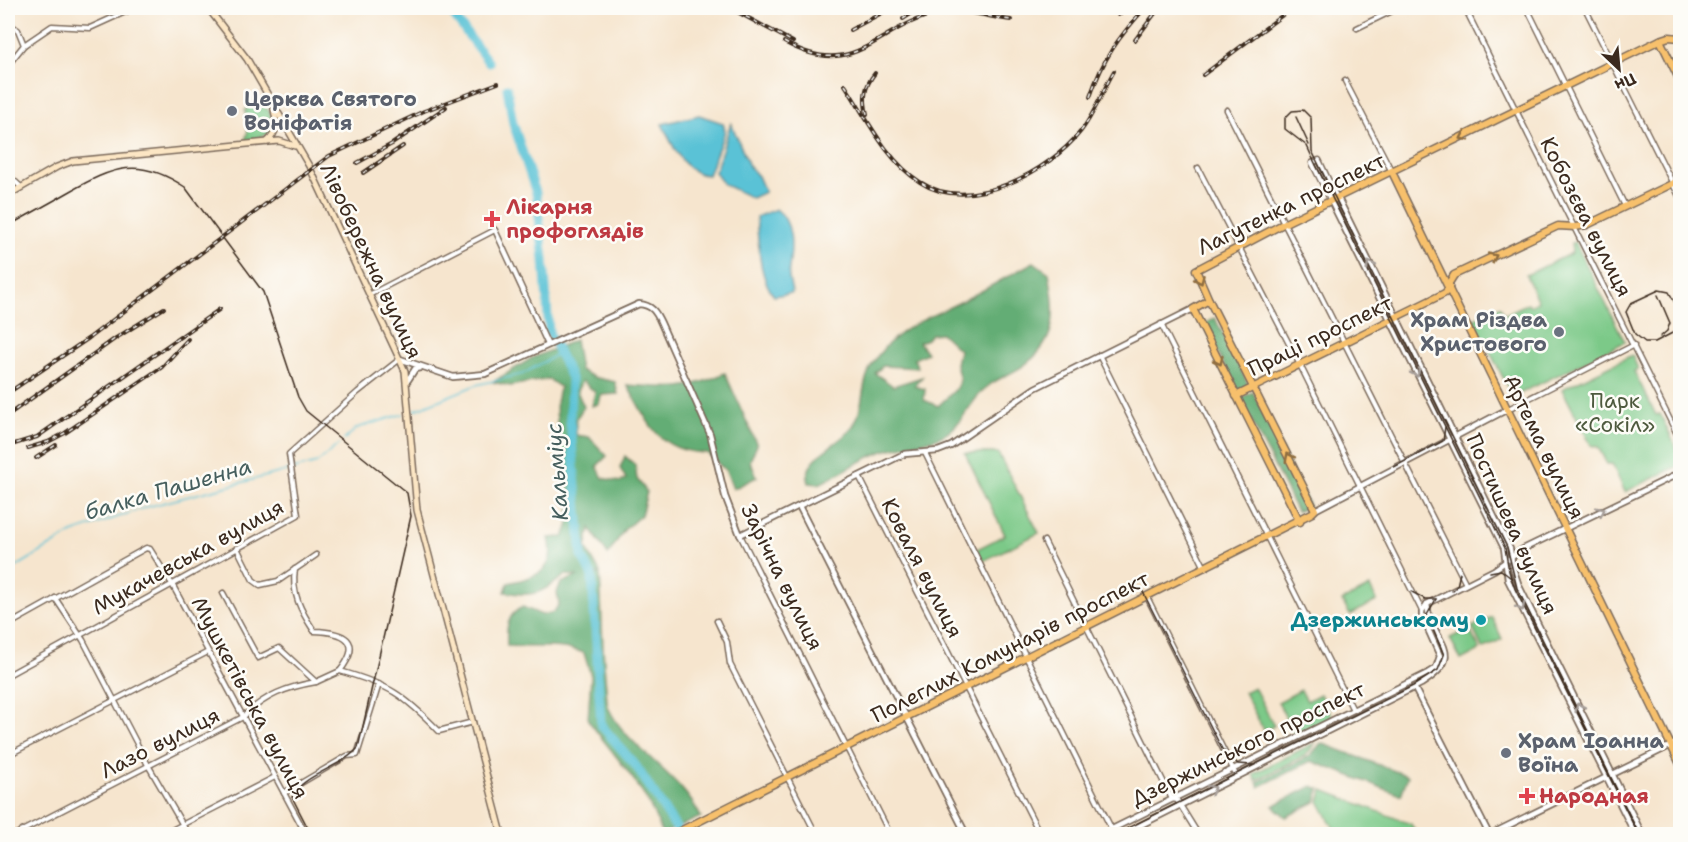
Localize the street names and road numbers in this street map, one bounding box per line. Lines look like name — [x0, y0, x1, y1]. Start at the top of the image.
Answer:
street label: Кобозєва вулиця — [1534, 132, 1638, 302]
street label: Лагутенка проспект — [1193, 146, 1390, 262]
street label: Лівобережна вулиця — [313, 159, 429, 363]
street label: Праці проспект — [1243, 289, 1397, 383]
street label: Артема вулиця — [1497, 370, 1591, 524]
street label: Постишева вулиця — [1460, 429, 1564, 619]
street label: Мукачевська вулиця — [87, 493, 289, 621]
street label: Коваля вулиця — [875, 493, 969, 643]
street label: Зарічна вулиця — [734, 499, 830, 655]
street label: Полеглих Комунарів проспект — [866, 564, 1154, 729]
street label: Мушкетівська вулиця — [185, 592, 315, 804]
street label: Дзержинського проспект — [1127, 675, 1370, 813]
street label: Лазо вулиця — [96, 701, 224, 785]

